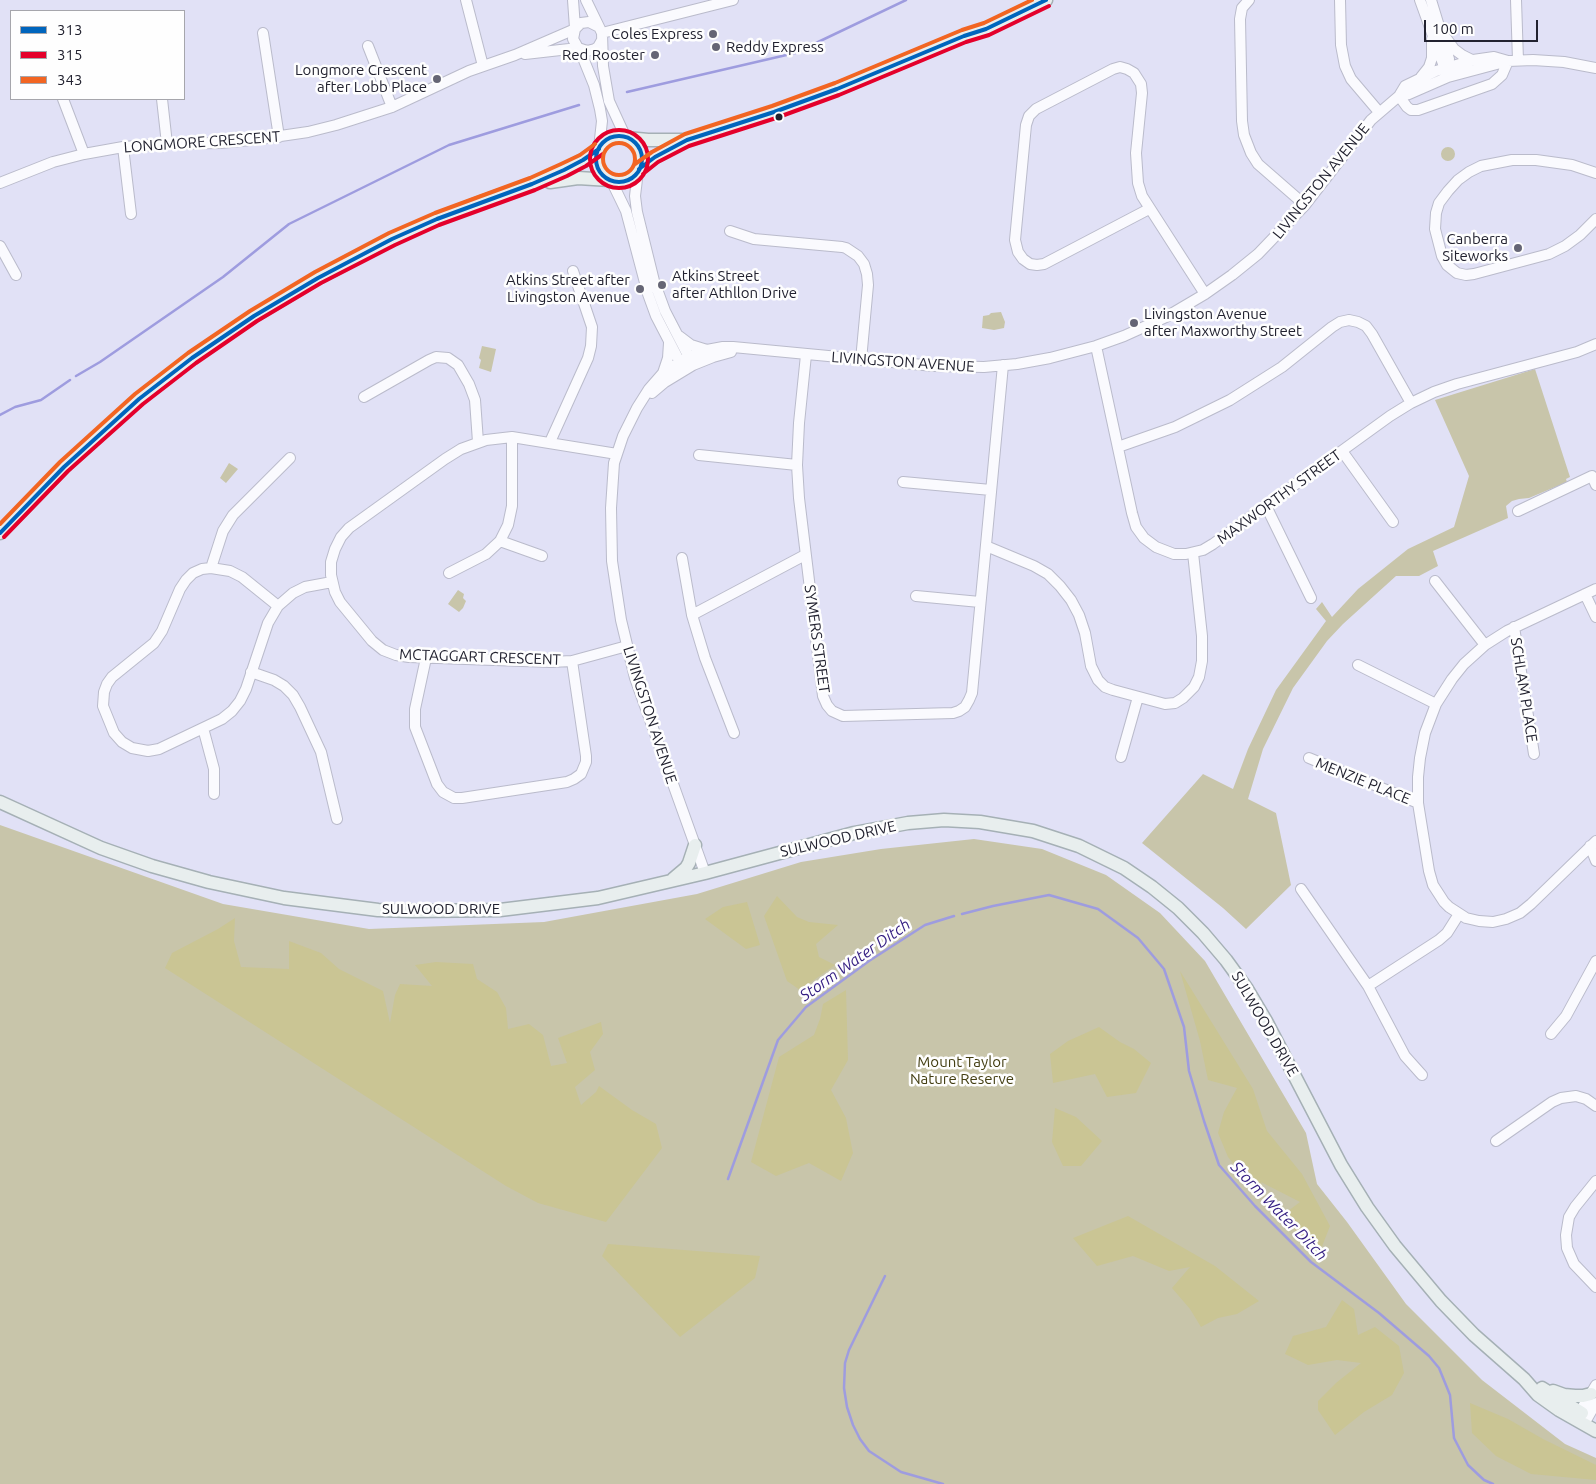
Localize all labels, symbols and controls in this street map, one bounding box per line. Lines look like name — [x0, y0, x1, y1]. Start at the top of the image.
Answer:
legend — [10, 10, 185, 100]
scale bar — [1426, 10, 1540, 42]
text: 100 m — [1432, 20, 1474, 37]
text: 313 — [57, 21, 82, 38]
place label: Coles Express — [611, 25, 703, 43]
marker: Coles Express — [707, 28, 719, 40]
place label: Reddy Express — [726, 38, 824, 56]
marker: Reddy Express — [710, 41, 722, 53]
text: 315 — [57, 46, 82, 63]
place label: Red Rooster — [562, 46, 645, 64]
marker: Red Rooster — [649, 49, 661, 61]
place label: Longmore Crescent after Lobb Place — [295, 61, 427, 96]
text: 343 — [57, 71, 82, 88]
marker: Longmore Crescent after Lobb Place — [431, 73, 443, 85]
unlabelled marker — [774, 112, 784, 122]
street label: LIVINGSTON AVENUE — [1269, 120, 1373, 242]
street label: LONGMORE CRESCENT — [123, 128, 281, 156]
place label: Canberra Siteworks — [1442, 230, 1508, 265]
marker: Canberra Siteworks — [1512, 242, 1524, 254]
place label: Atkins Street after Athllon Drive — [672, 267, 797, 302]
place label: Atkins Street after Livingston Avenue — [506, 271, 630, 306]
marker: Atkins Street after Athllon Drive — [656, 279, 668, 291]
marker: Atkins Street after Livingston Avenue — [634, 283, 646, 295]
place label: Livingston Avenue after Maxworthy Street — [1144, 305, 1302, 340]
marker: Livingston Avenue after Maxworthy Street — [1128, 317, 1140, 329]
street label: LIVINGSTON AVENUE — [831, 348, 975, 376]
street label: MAXWORTHY STREET — [1213, 446, 1345, 548]
street label: SYMERS STREET — [800, 584, 834, 694]
street label: SCHLAM PLACE — [1507, 636, 1541, 744]
street label: LIVINGSTON AVENUE — [619, 644, 681, 786]
street label: MCTAGGART CRESCENT — [399, 645, 561, 669]
street label: MENZIE PLACE — [1313, 754, 1413, 808]
street label: SULWOOD DRIVE — [778, 817, 898, 861]
street label: SULWOOD DRIVE — [382, 900, 500, 918]
water label: Storm Water Ditch — [796, 915, 914, 1005]
street label: SULWOOD DRIVE — [1228, 968, 1302, 1080]
park label: Mount Taylor Nature Reserve — [910, 1053, 1014, 1088]
water label: Storm Water Ditch — [1227, 1157, 1331, 1265]

